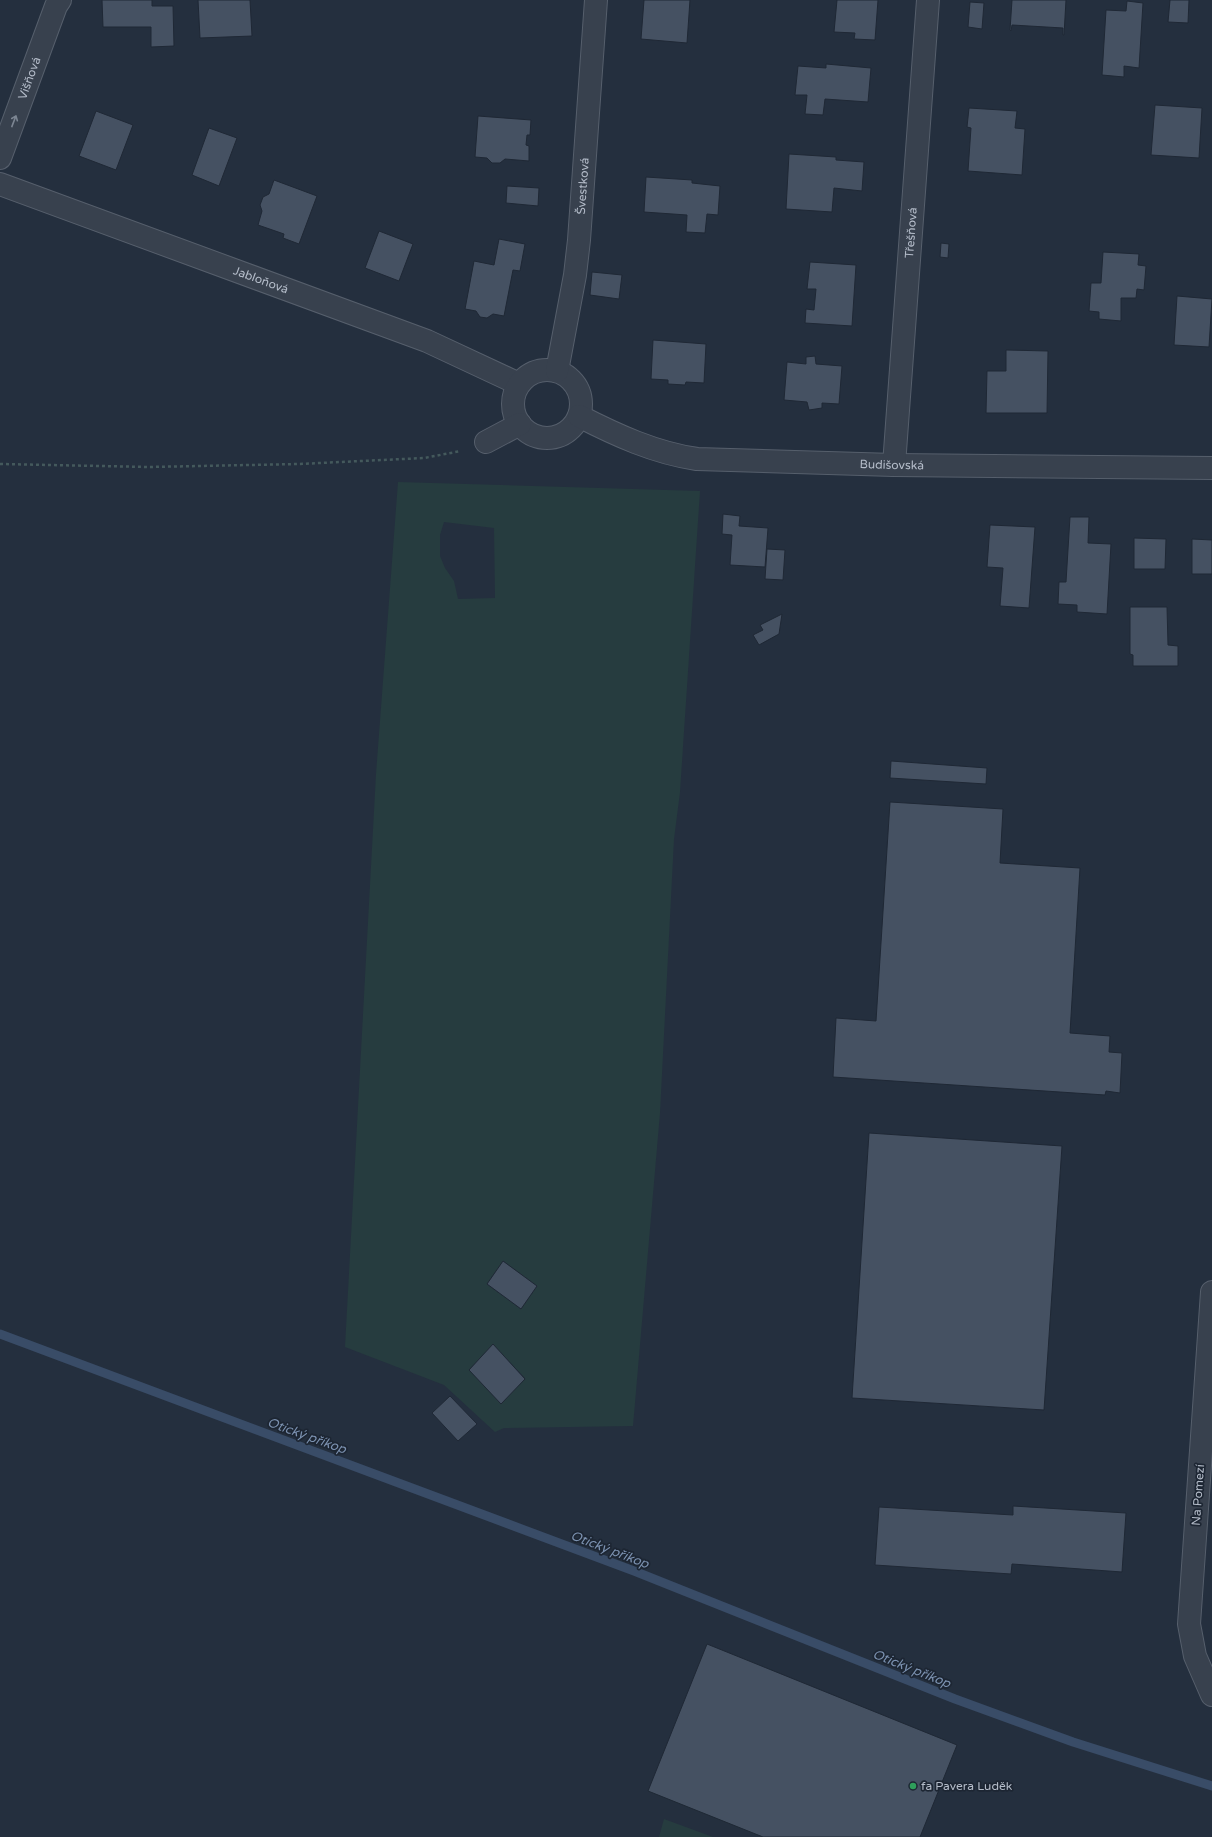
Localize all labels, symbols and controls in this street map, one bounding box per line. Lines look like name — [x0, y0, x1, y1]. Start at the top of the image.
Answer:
street label: Višňová — [15, 55, 44, 102]
one-way arrow — [10, 116, 18, 128]
street label: Švestková — [574, 157, 592, 215]
street label: Třešňová — [902, 207, 920, 259]
street label: Jabloňová — [231, 263, 290, 296]
street label: Budišovská — [859, 457, 924, 472]
water label: Otický příkop — [265, 1414, 349, 1458]
street label: Na Pomezí — [1189, 1464, 1207, 1526]
water label: Otický příkop — [568, 1528, 652, 1572]
water label: Otický příkop — [870, 1646, 954, 1692]
place label: fa Pavera Luděk — [921, 1779, 1013, 1793]
marker: fa Pavera Luděk — [908, 1781, 918, 1791]

